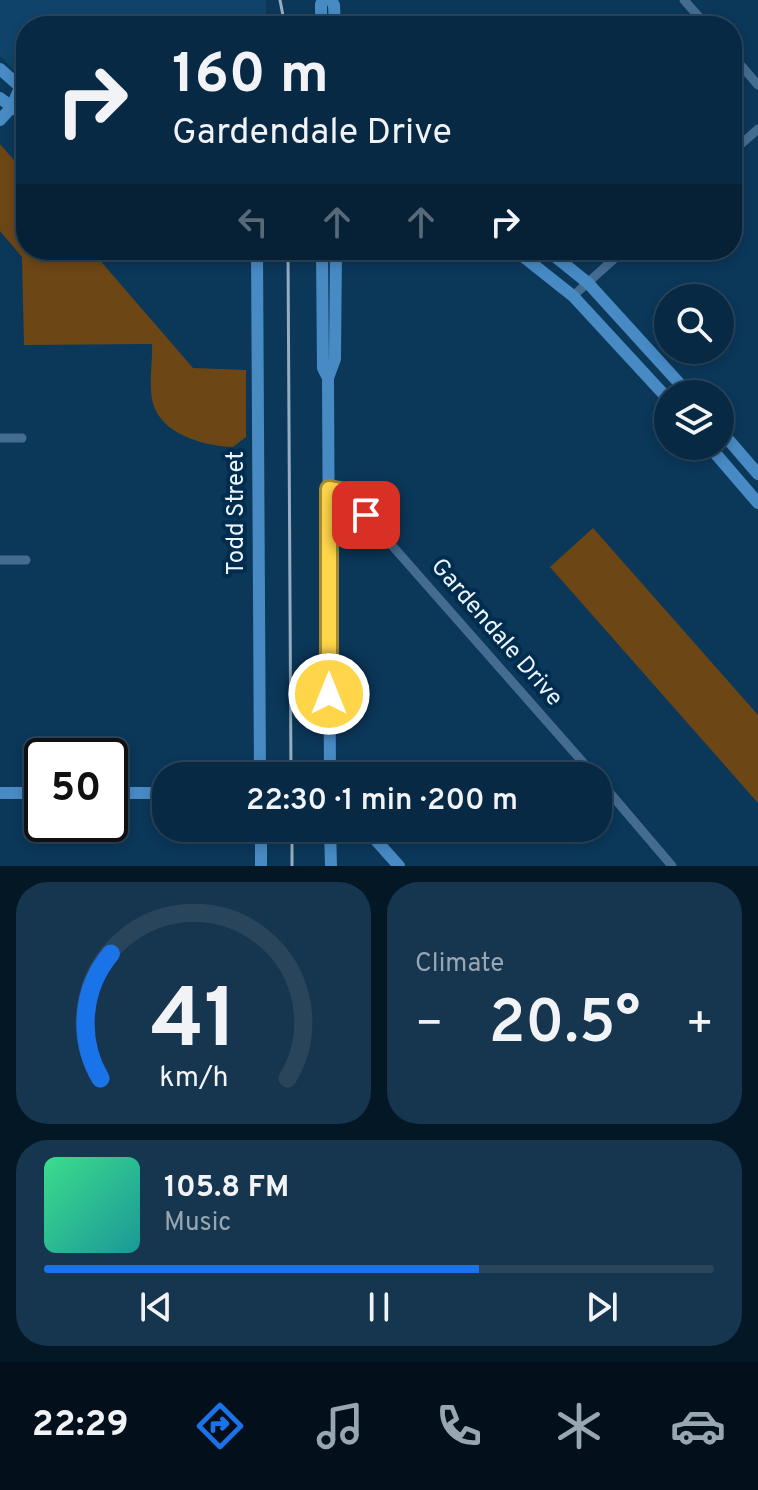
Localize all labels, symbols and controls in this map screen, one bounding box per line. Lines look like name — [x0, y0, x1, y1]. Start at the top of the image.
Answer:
text: 160 m — [172, 42, 329, 112]
icon: right — [40, 48, 144, 152]
text: Gardendale Drive — [172, 111, 452, 157]
icon: left — [231, 200, 275, 244]
icon: ahead — [315, 200, 359, 244]
icon: ahead — [399, 200, 443, 244]
icon: right — [483, 200, 527, 244]
map controls — [654, 284, 734, 460]
button: search — [654, 284, 734, 364]
button: layers — [654, 380, 734, 460]
street label: Todd Street — [222, 451, 252, 575]
pin — [332, 481, 400, 549]
icon: arrive — [344, 493, 388, 537]
street label: Gardendale Drive — [423, 553, 569, 713]
position arrow — [287, 652, 371, 736]
speed limit sign: 50 — [24, 738, 128, 842]
text: 22:30 · 1 min · 200 m — [246, 783, 518, 820]
text: Climate — [415, 948, 504, 981]
text: 41 — [150, 972, 237, 1077]
text: 20.5° — [489, 988, 640, 1064]
text: − — [415, 998, 443, 1054]
text: + — [686, 998, 714, 1054]
text: km/h — [159, 1061, 228, 1097]
text: 105.8 FM — [164, 1170, 289, 1207]
text: Music — [164, 1207, 231, 1240]
icon: previous — [134, 1285, 178, 1329]
icon: pause — [357, 1285, 401, 1329]
icon: next — [580, 1285, 624, 1329]
icon: directions — [192, 1398, 248, 1454]
icon: music — [312, 1398, 368, 1454]
icon: phone — [431, 1398, 487, 1454]
icon: climate — [551, 1398, 607, 1454]
icon: car — [670, 1398, 726, 1454]
text: 22:29 — [32, 1403, 129, 1449]

